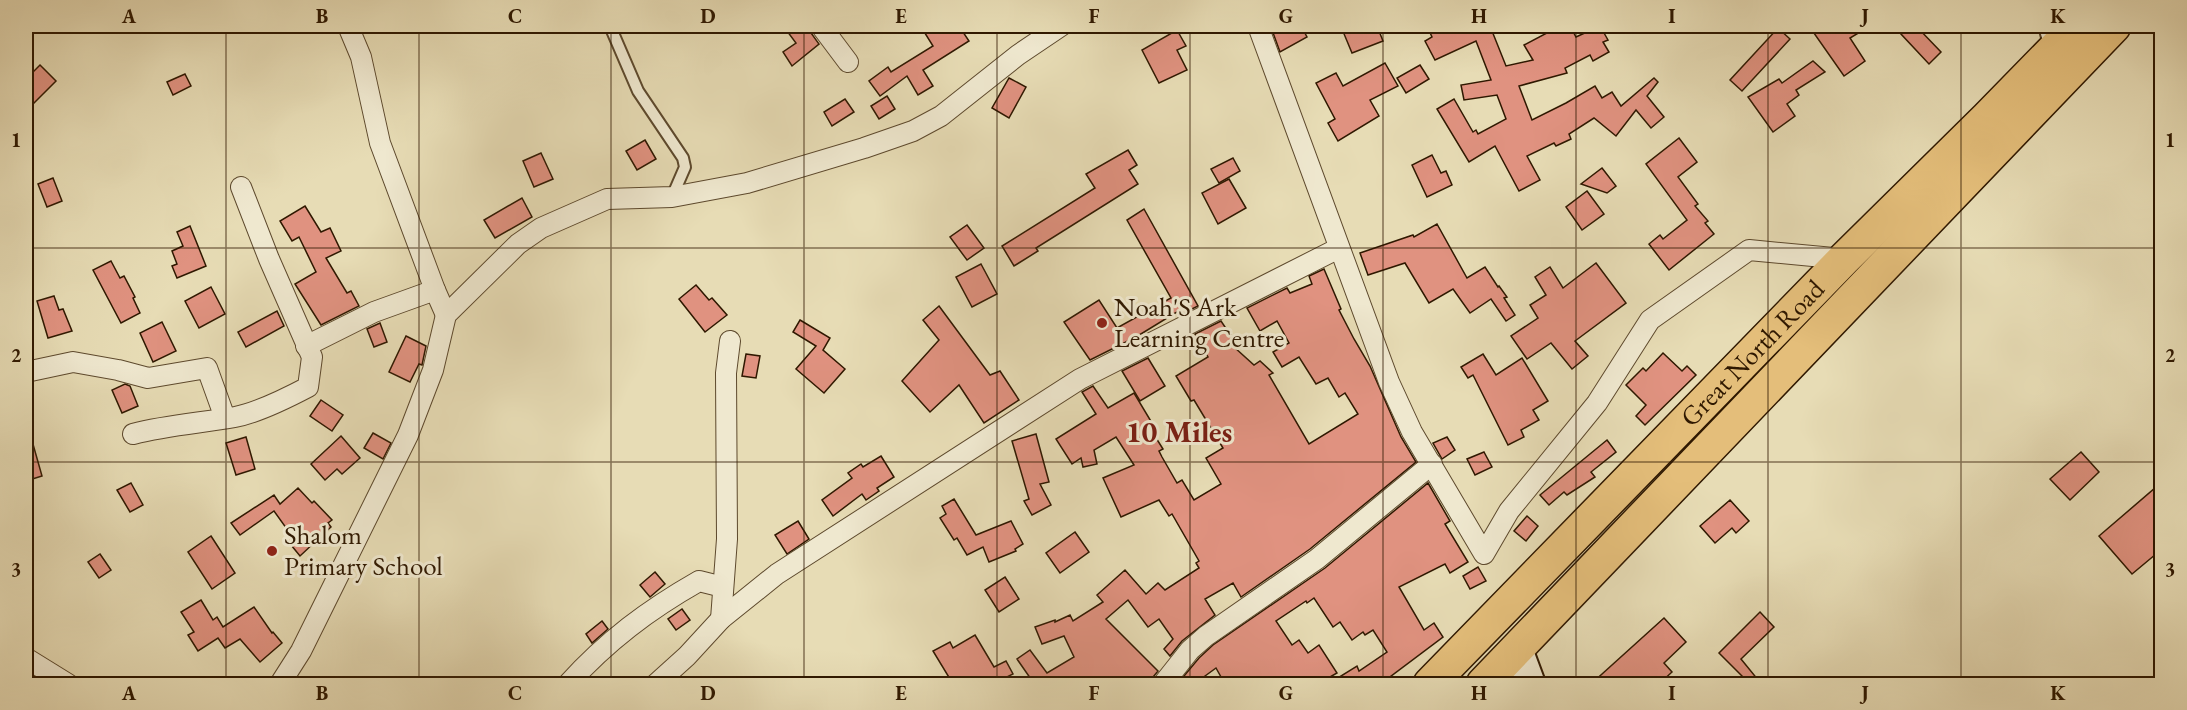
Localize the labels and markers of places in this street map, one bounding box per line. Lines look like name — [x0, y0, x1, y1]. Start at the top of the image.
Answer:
place label: Noah'S Ark Learning Centre — [1114, 289, 1284, 355]
marker: Noah'S Ark Learning Centre — [1095, 316, 1109, 330]
place label: Shalom Primary School — [284, 517, 443, 583]
marker: Shalom Primary School — [265, 544, 279, 558]

